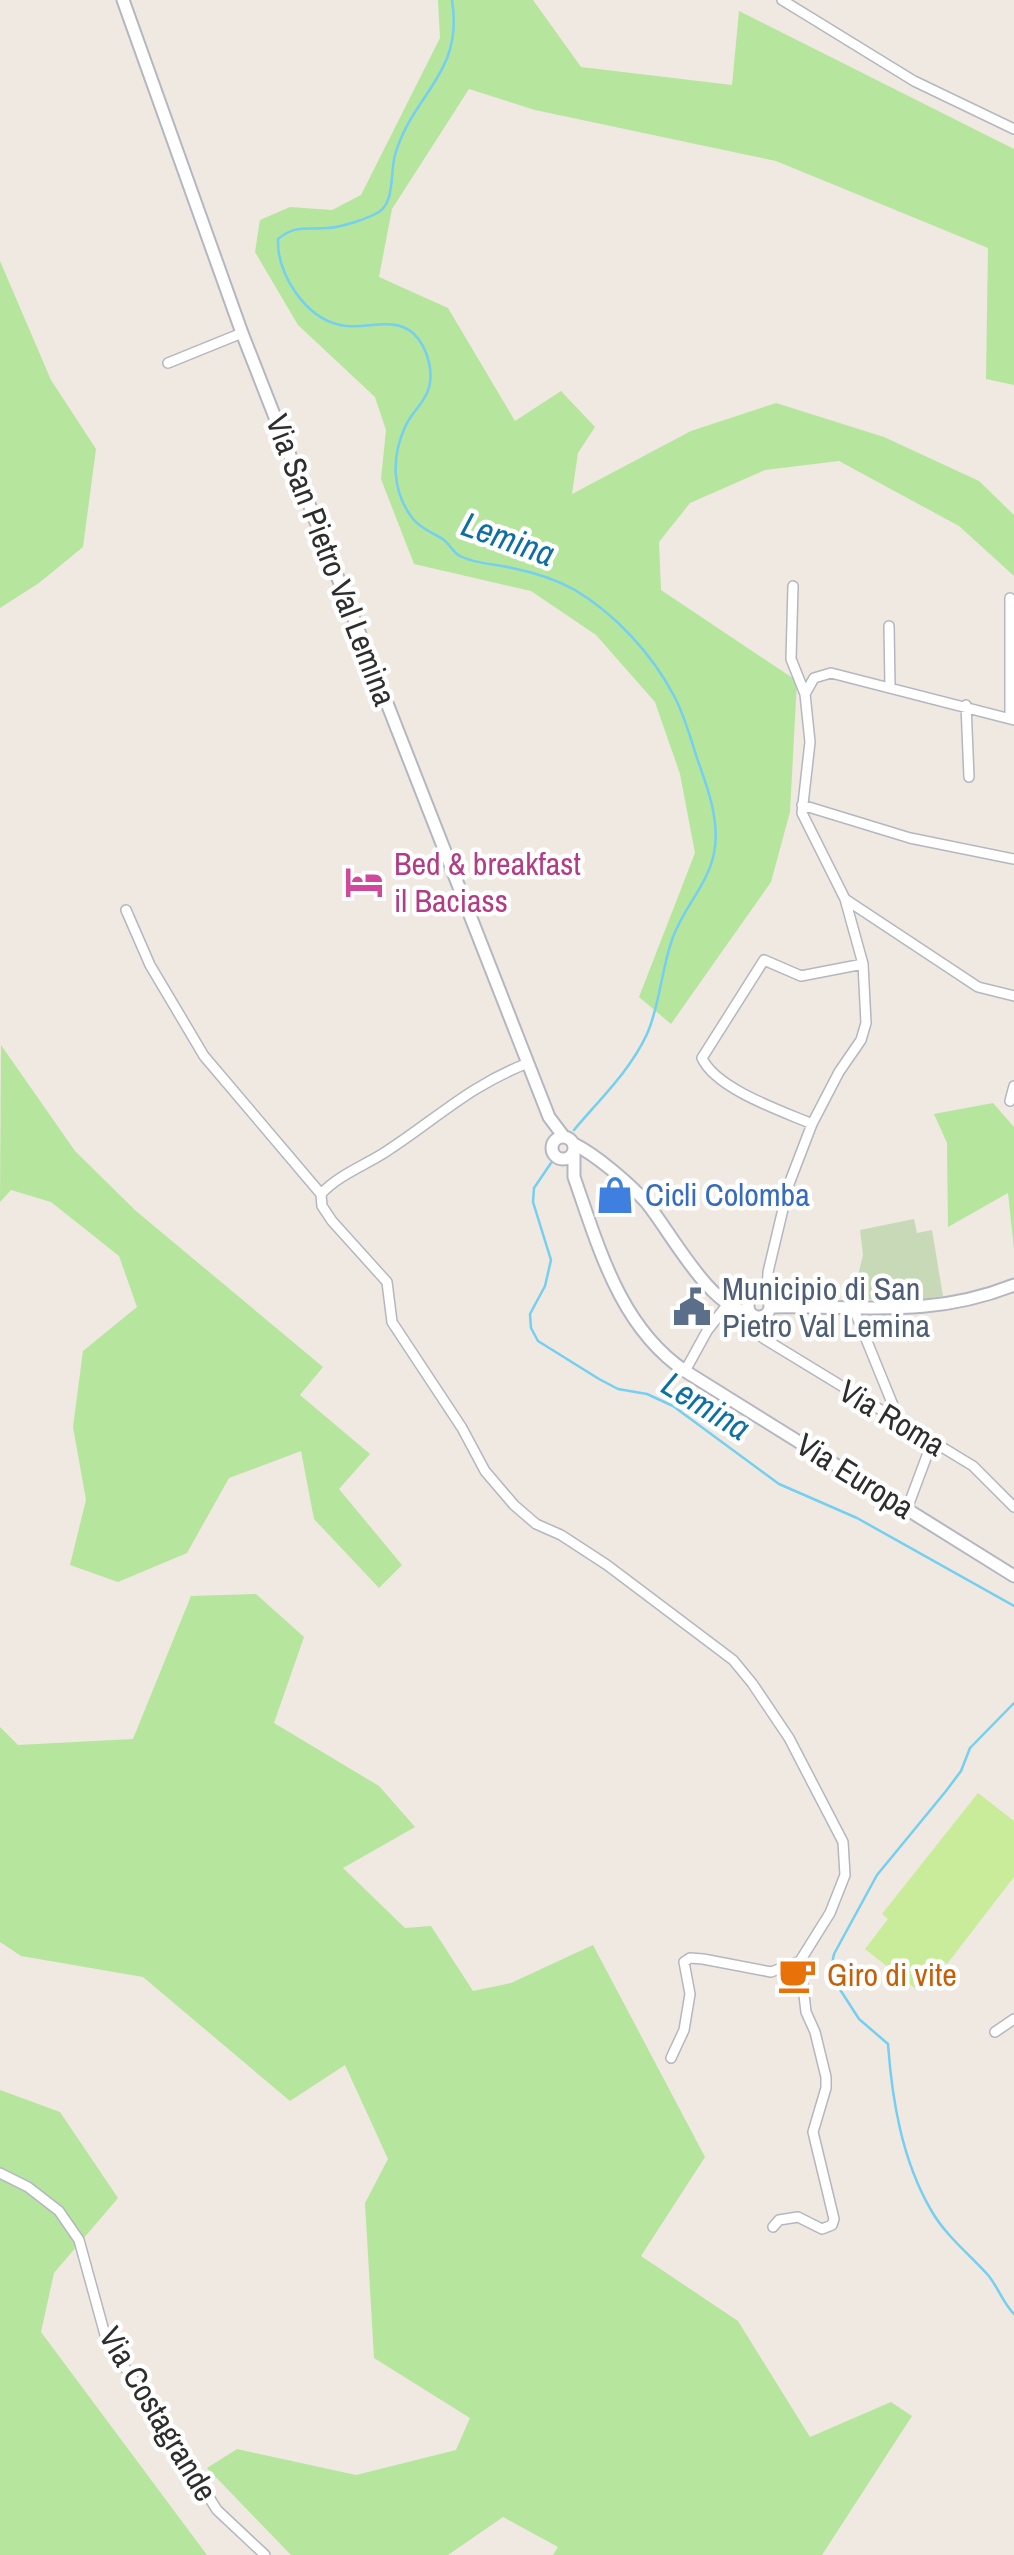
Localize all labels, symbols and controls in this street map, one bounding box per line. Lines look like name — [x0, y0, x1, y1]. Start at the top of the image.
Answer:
street label: Via San Pietro Val Lemina — [256, 408, 407, 712]
water label: Lemina — [455, 500, 561, 577]
place label: Bed & breakfast il Baciass — [394, 842, 581, 922]
hotel icon: Bed & breakfast il Baciass — [343, 861, 385, 903]
place label: Cicli Colomba — [645, 1173, 810, 1216]
shop icon: Cicli Colomba — [594, 1174, 636, 1216]
place label: Municipio di San Pietro Val Lemina — [722, 1267, 931, 1347]
public building icon: Municipio di San Pietro Val Lemina — [671, 1286, 713, 1328]
water label: Lemina — [653, 1360, 759, 1451]
street label: Via Roma — [831, 1369, 953, 1466]
street label: Via Europa — [788, 1423, 922, 1529]
place label: Giro di vite — [827, 1953, 957, 1996]
cafe icon: Giro di vite — [776, 1954, 818, 1996]
street label: Via Costagrande — [89, 2318, 227, 2509]

